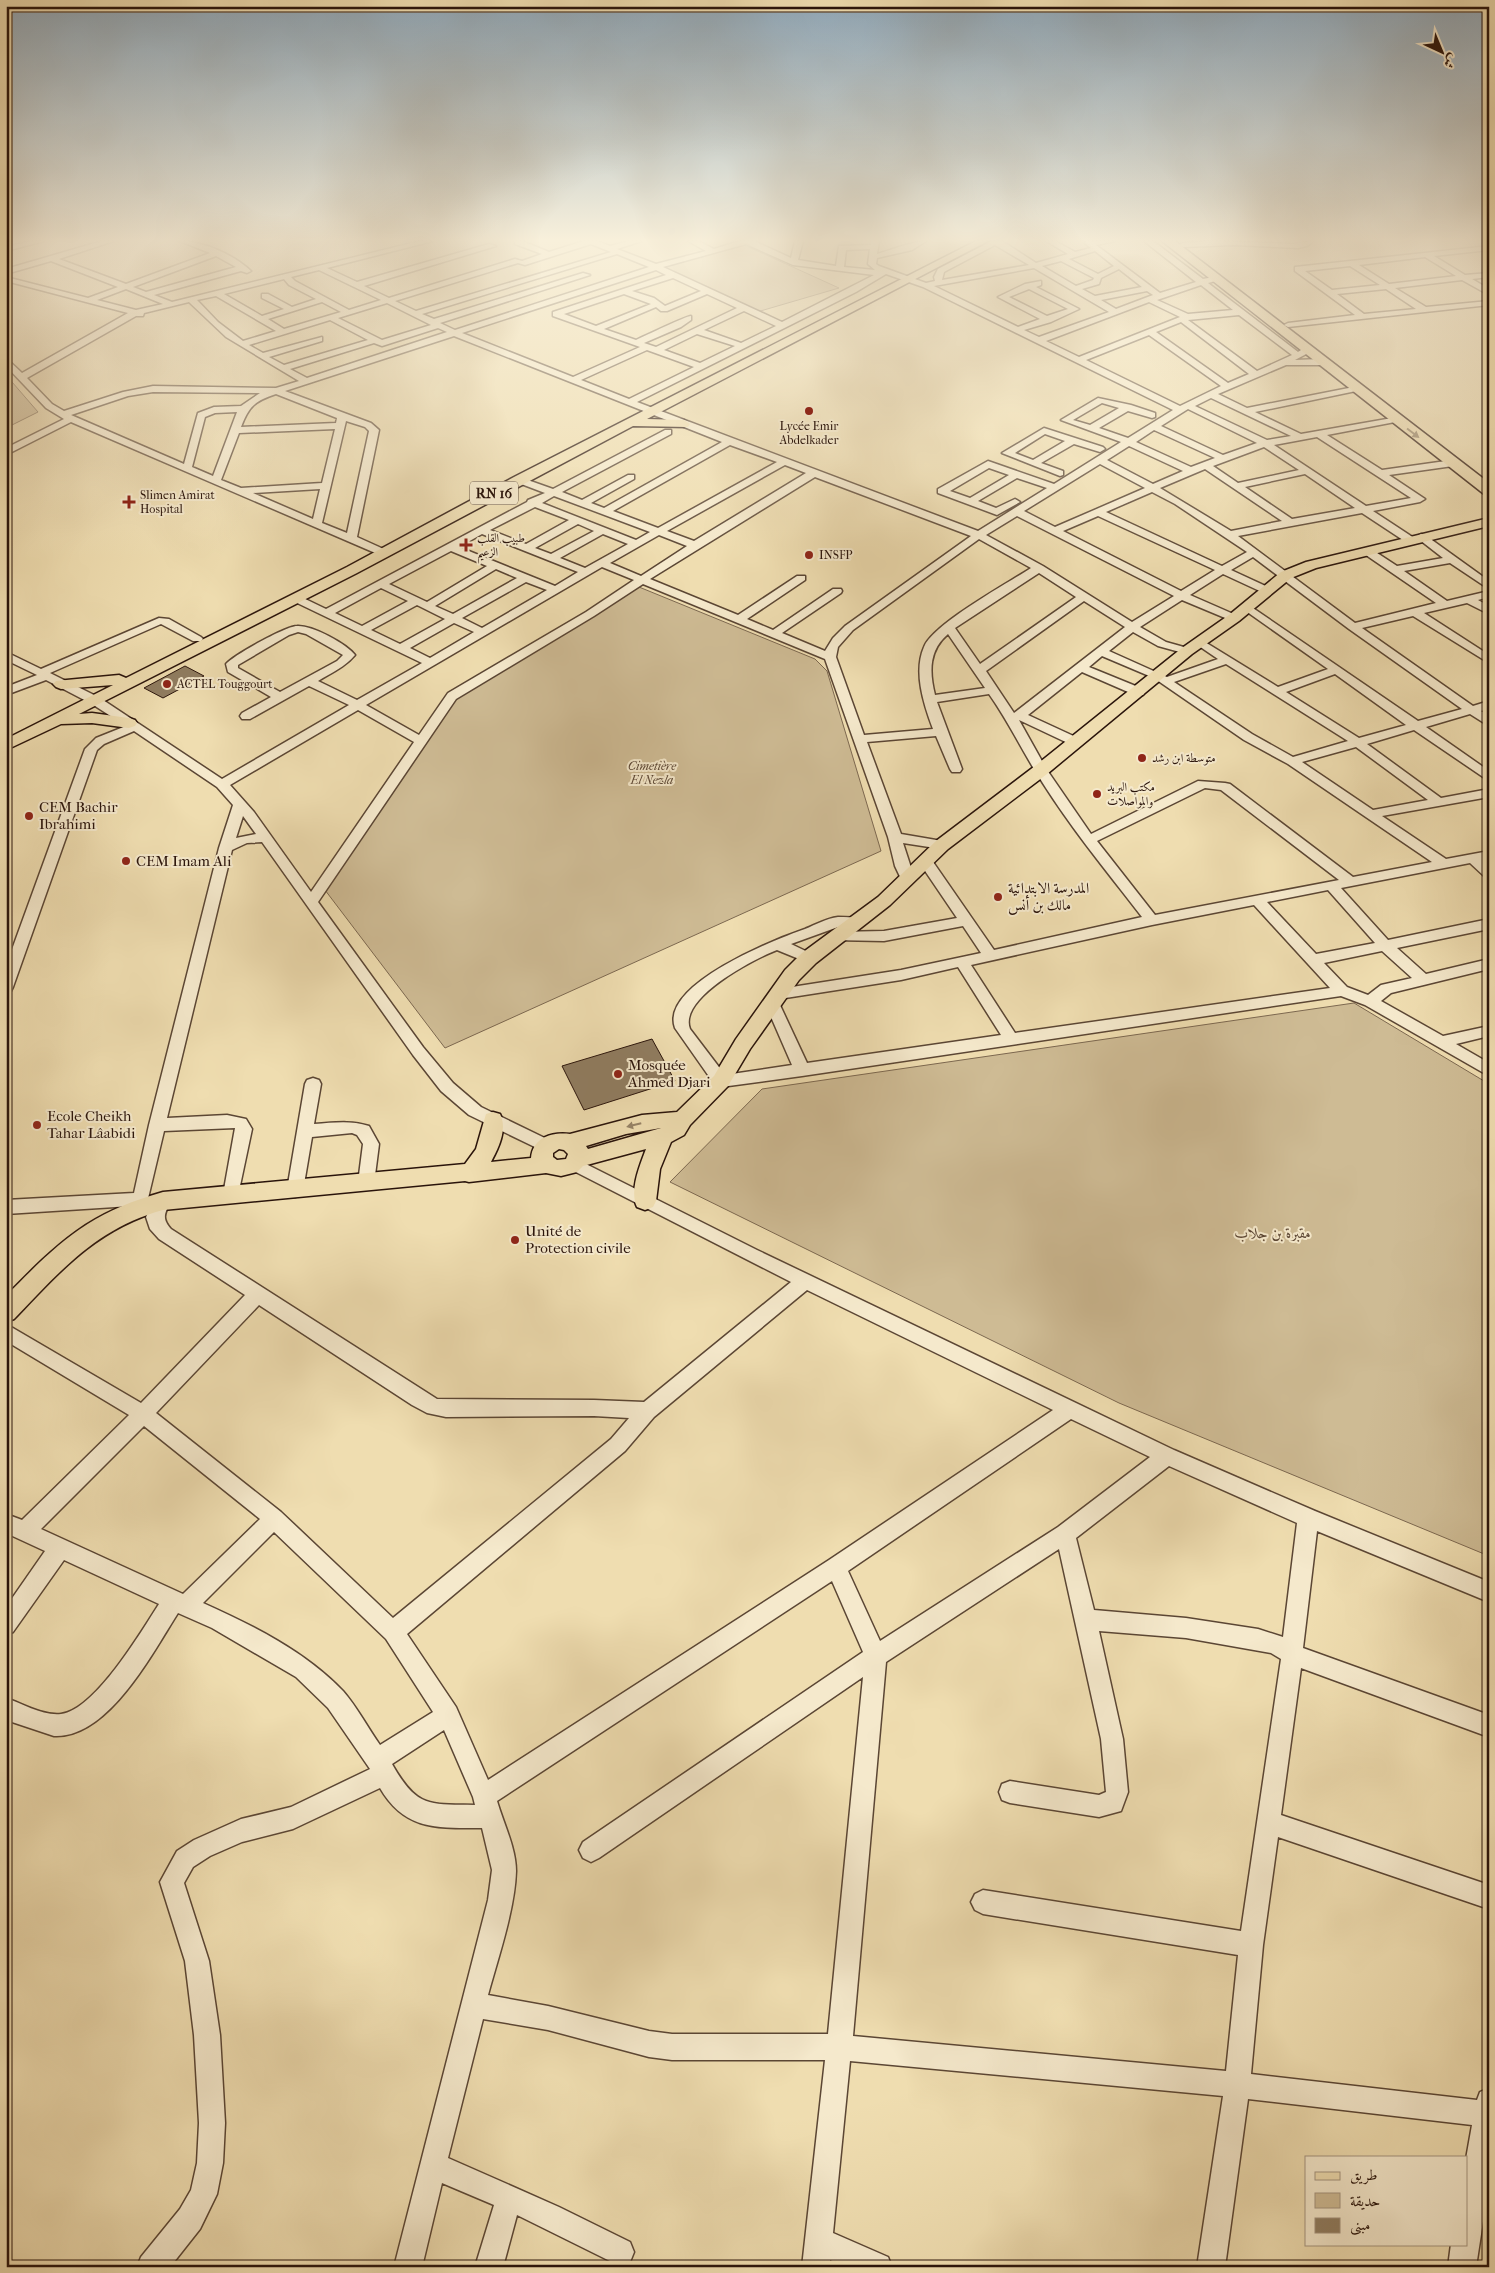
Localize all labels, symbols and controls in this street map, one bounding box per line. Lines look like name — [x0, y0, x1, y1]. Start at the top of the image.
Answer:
north arrow — [1418, 28, 1468, 78]
text: ش — [1440, 50, 1462, 72]
marker: Lycée Emir Abdelkader — [803, 405, 815, 417]
place label: Lycée Emir Abdelkader — [778, 419, 839, 447]
one-way arrow — [1406, 428, 1420, 438]
road number: RN 16 — [470, 482, 518, 504]
place label: Slimen Amirat Hospital — [140, 488, 215, 516]
marker: Slimen Amirat Hospital — [122, 495, 136, 509]
place label: طبيب القلب الزعيم — [477, 531, 525, 564]
marker: طبيب القلب الزعيم — [459, 538, 473, 552]
place label: INSFP — [819, 548, 853, 562]
marker: INSFP — [803, 549, 815, 561]
place label: ACTEL Touggourt — [176, 677, 273, 691]
marker: ACTEL Touggourt — [161, 678, 173, 690]
place label: متوسطة ابن رشد — [1152, 751, 1216, 766]
marker: متوسطة ابن رشد — [1136, 752, 1148, 764]
park label: Cimetière El Nezla — [628, 759, 677, 787]
place label: مكتب البريد والمواصلات — [1107, 780, 1155, 809]
marker: مكتب البريد والمواصلات — [1091, 788, 1103, 800]
place label: CEM Bachir Ibrahimi — [39, 798, 118, 833]
marker: CEM Bachir Ibrahimi — [23, 810, 35, 822]
place label: CEM Imam Ali — [136, 852, 232, 870]
marker: CEM Imam Ali — [120, 855, 132, 867]
place label: المدرسة الابتدائية مالك بن أنس — [1008, 879, 1089, 915]
marker: المدرسة الابتدائية مالك بن أنس — [992, 891, 1004, 903]
place label: Mosquée Ahmed Djari — [627, 1056, 711, 1091]
marker: Mosquée Ahmed Djari — [612, 1068, 624, 1080]
place label: Ecole Cheikh Tahar Lâabidi — [47, 1107, 136, 1142]
marker: Ecole Cheikh Tahar Lâabidi — [31, 1119, 43, 1131]
one-way arrow — [627, 1121, 642, 1129]
place label: Unité de Protection civile — [525, 1222, 631, 1257]
park label: مقبرة بن جلاب — [1235, 1224, 1311, 1242]
marker: Unité de Protection civile — [509, 1234, 521, 1246]
legend — [1305, 2156, 1468, 2246]
text: طريق — [1350, 2166, 1377, 2185]
text: حديقة — [1350, 2192, 1380, 2210]
text: مبنى — [1350, 2216, 1370, 2236]

